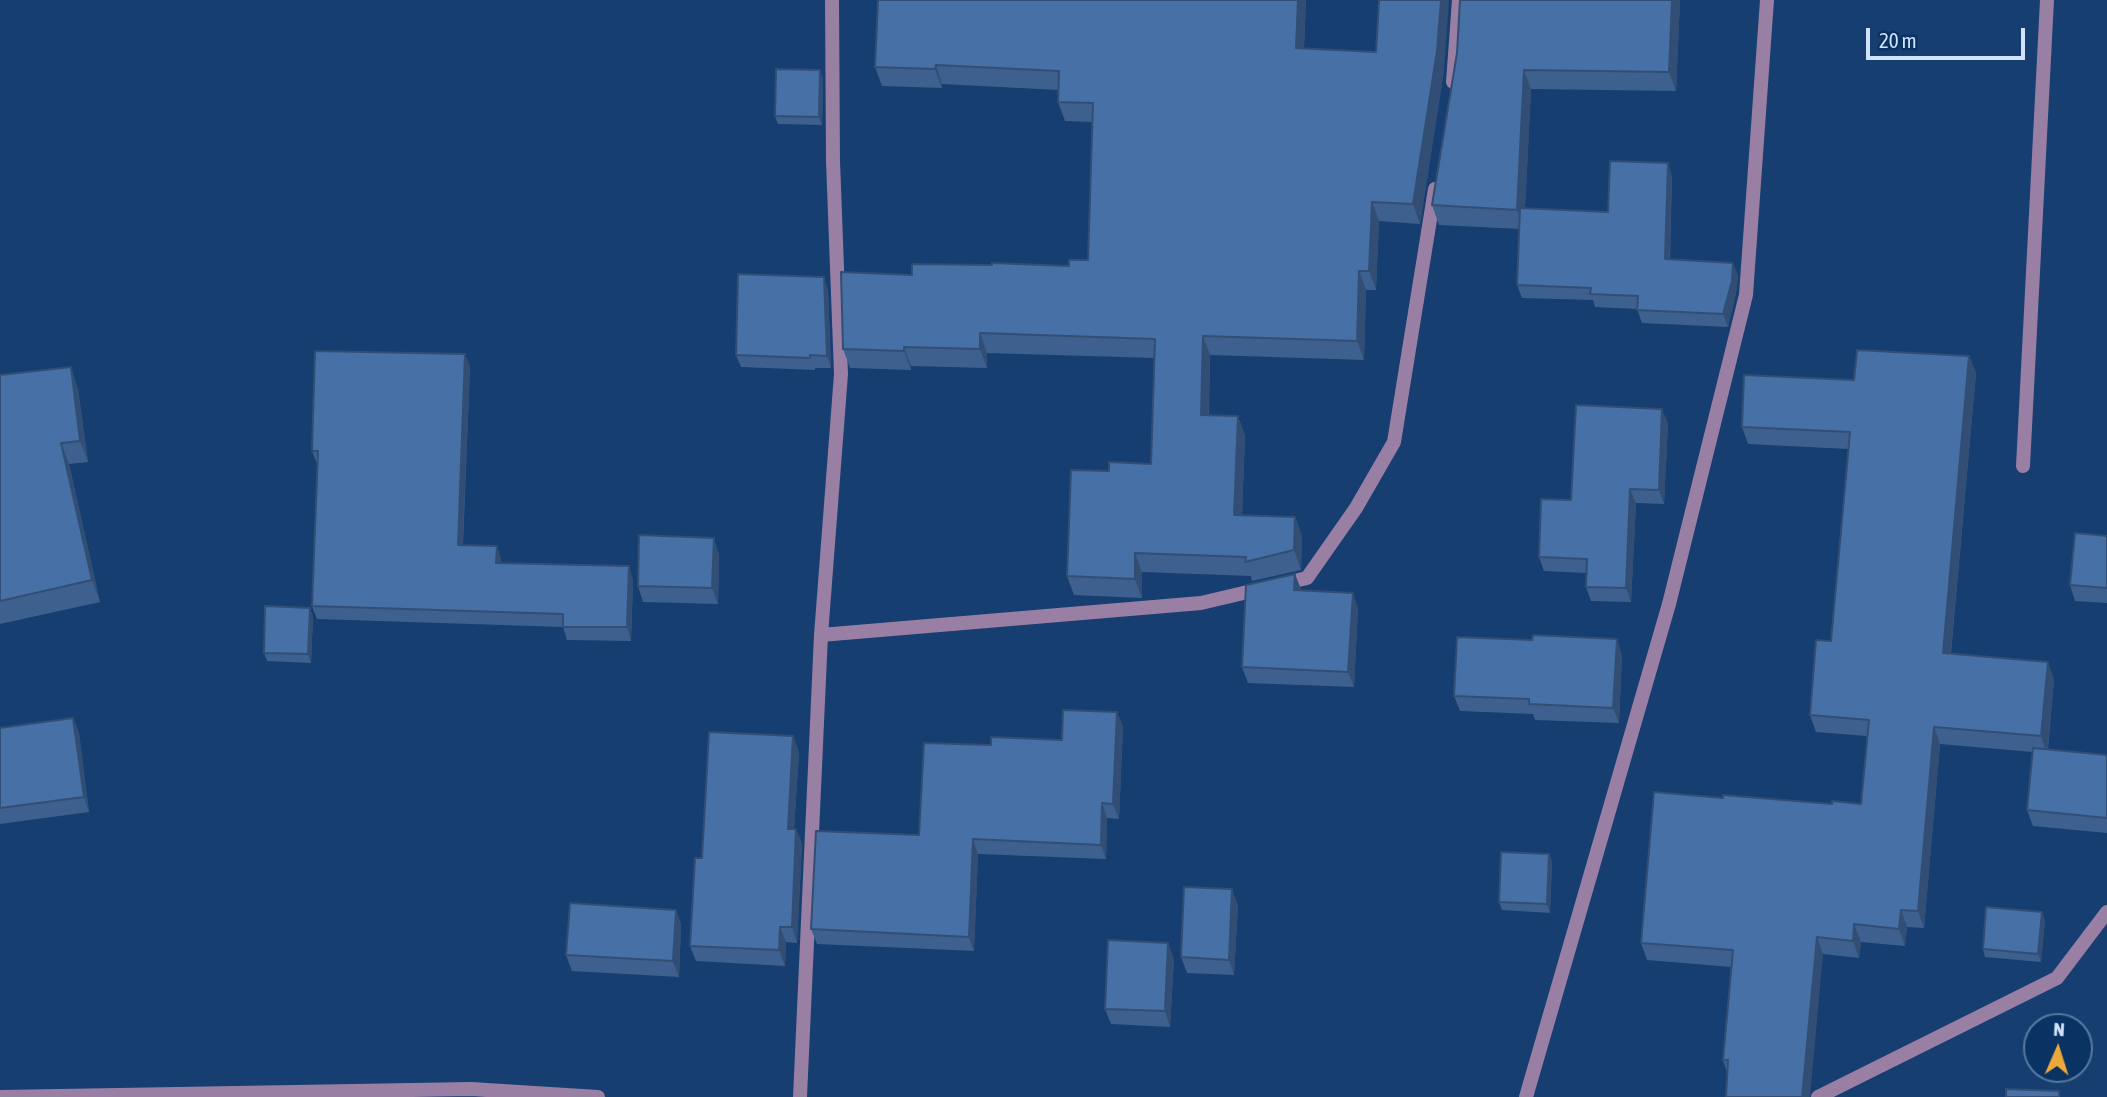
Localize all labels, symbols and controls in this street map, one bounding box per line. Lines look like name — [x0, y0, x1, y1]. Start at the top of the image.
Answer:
scale bar — [1869, 14, 2028, 58]
text: 20 m — [1879, 28, 1917, 52]
north arrow — [2023, 1013, 2093, 1083]
text: N — [2053, 1018, 2065, 1040]

